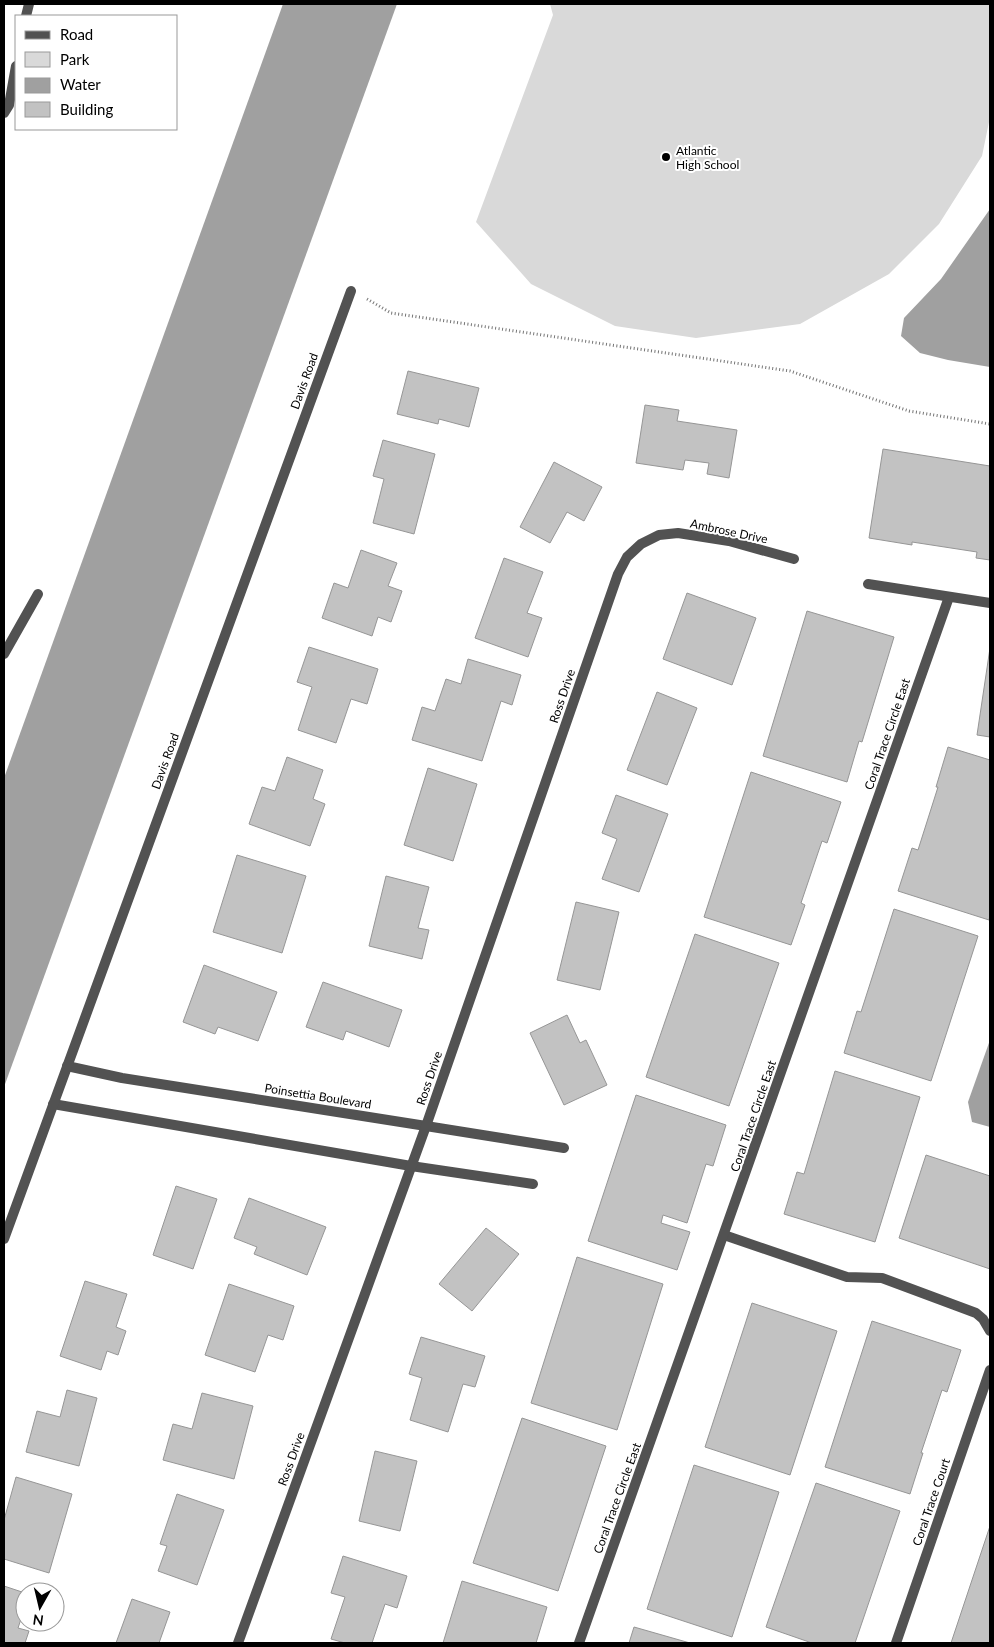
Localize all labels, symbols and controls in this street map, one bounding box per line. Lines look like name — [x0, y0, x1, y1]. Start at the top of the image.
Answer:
legend — [15, 15, 178, 130]
text: Road — [60, 25, 93, 43]
text: Park — [60, 50, 90, 68]
text: Water — [60, 75, 101, 93]
text: Building — [60, 100, 113, 118]
place label: Atlantic High School — [676, 143, 739, 172]
marker: Atlantic High School — [660, 151, 672, 163]
street label: Davis Road — [287, 351, 321, 411]
street label: Ambrose Drive — [689, 515, 769, 547]
street label: Ross Drive — [546, 667, 578, 725]
street label: Coral Trace Circle East — [861, 676, 913, 792]
street label: Davis Road — [148, 731, 182, 791]
street label: Ross Drive — [413, 1049, 445, 1107]
street label: Coral Trace Circle East — [727, 1058, 779, 1174]
street label: Poinsettia Boulevard — [263, 1080, 373, 1112]
street label: Ross Drive — [274, 1430, 308, 1488]
street label: Coral Trace Circle East — [590, 1440, 644, 1555]
street label: Coral Trace Court — [909, 1456, 953, 1548]
north arrow — [15, 1582, 65, 1632]
text: N — [32, 1611, 45, 1630]

